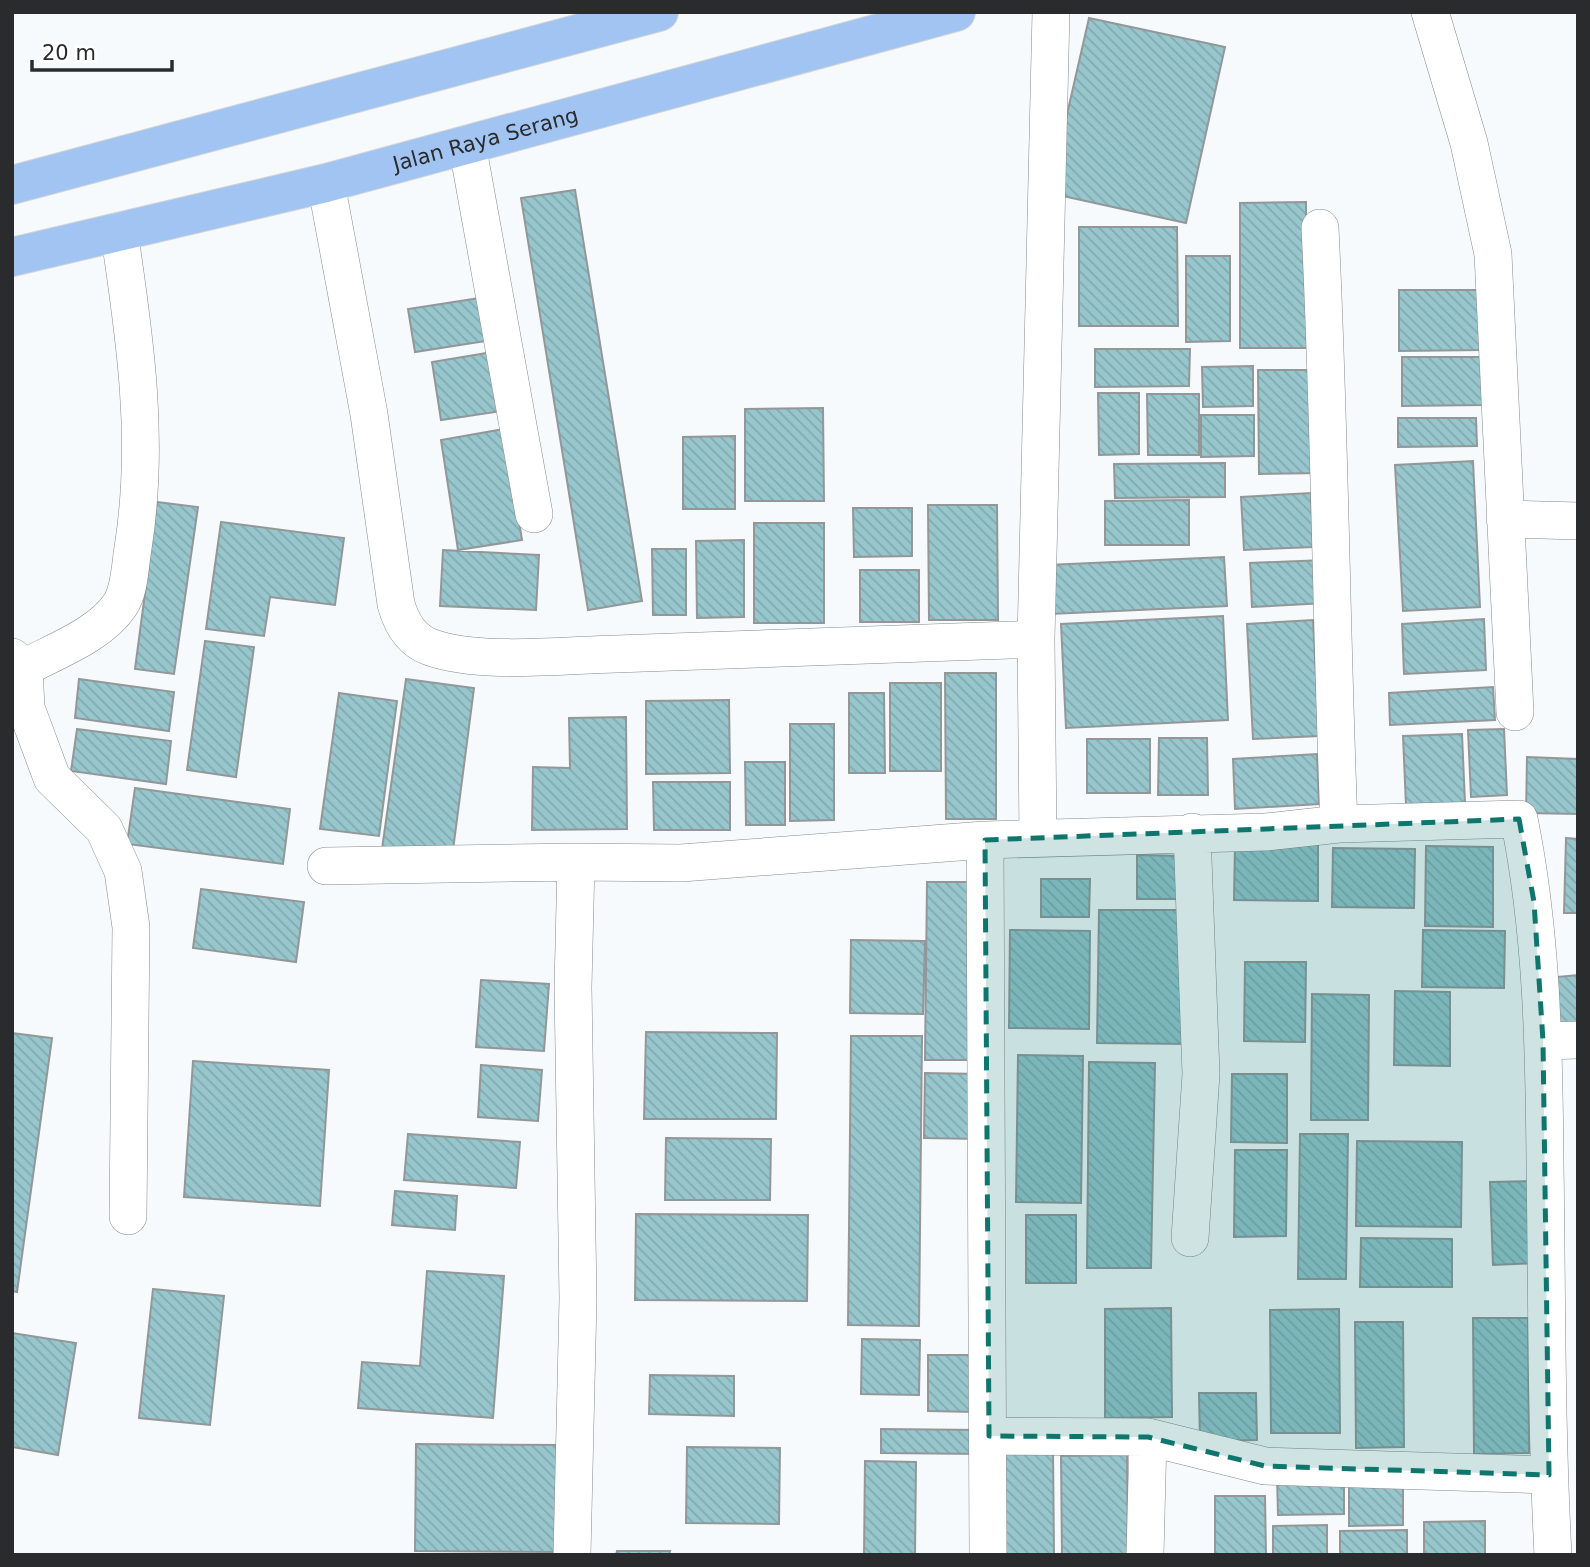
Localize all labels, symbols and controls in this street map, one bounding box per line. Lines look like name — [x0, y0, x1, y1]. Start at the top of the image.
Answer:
scale bar — [32, 28, 172, 72]
text: 20 m — [42, 41, 96, 65]
street label: Jalan Raya Serang — [388, 103, 581, 177]

